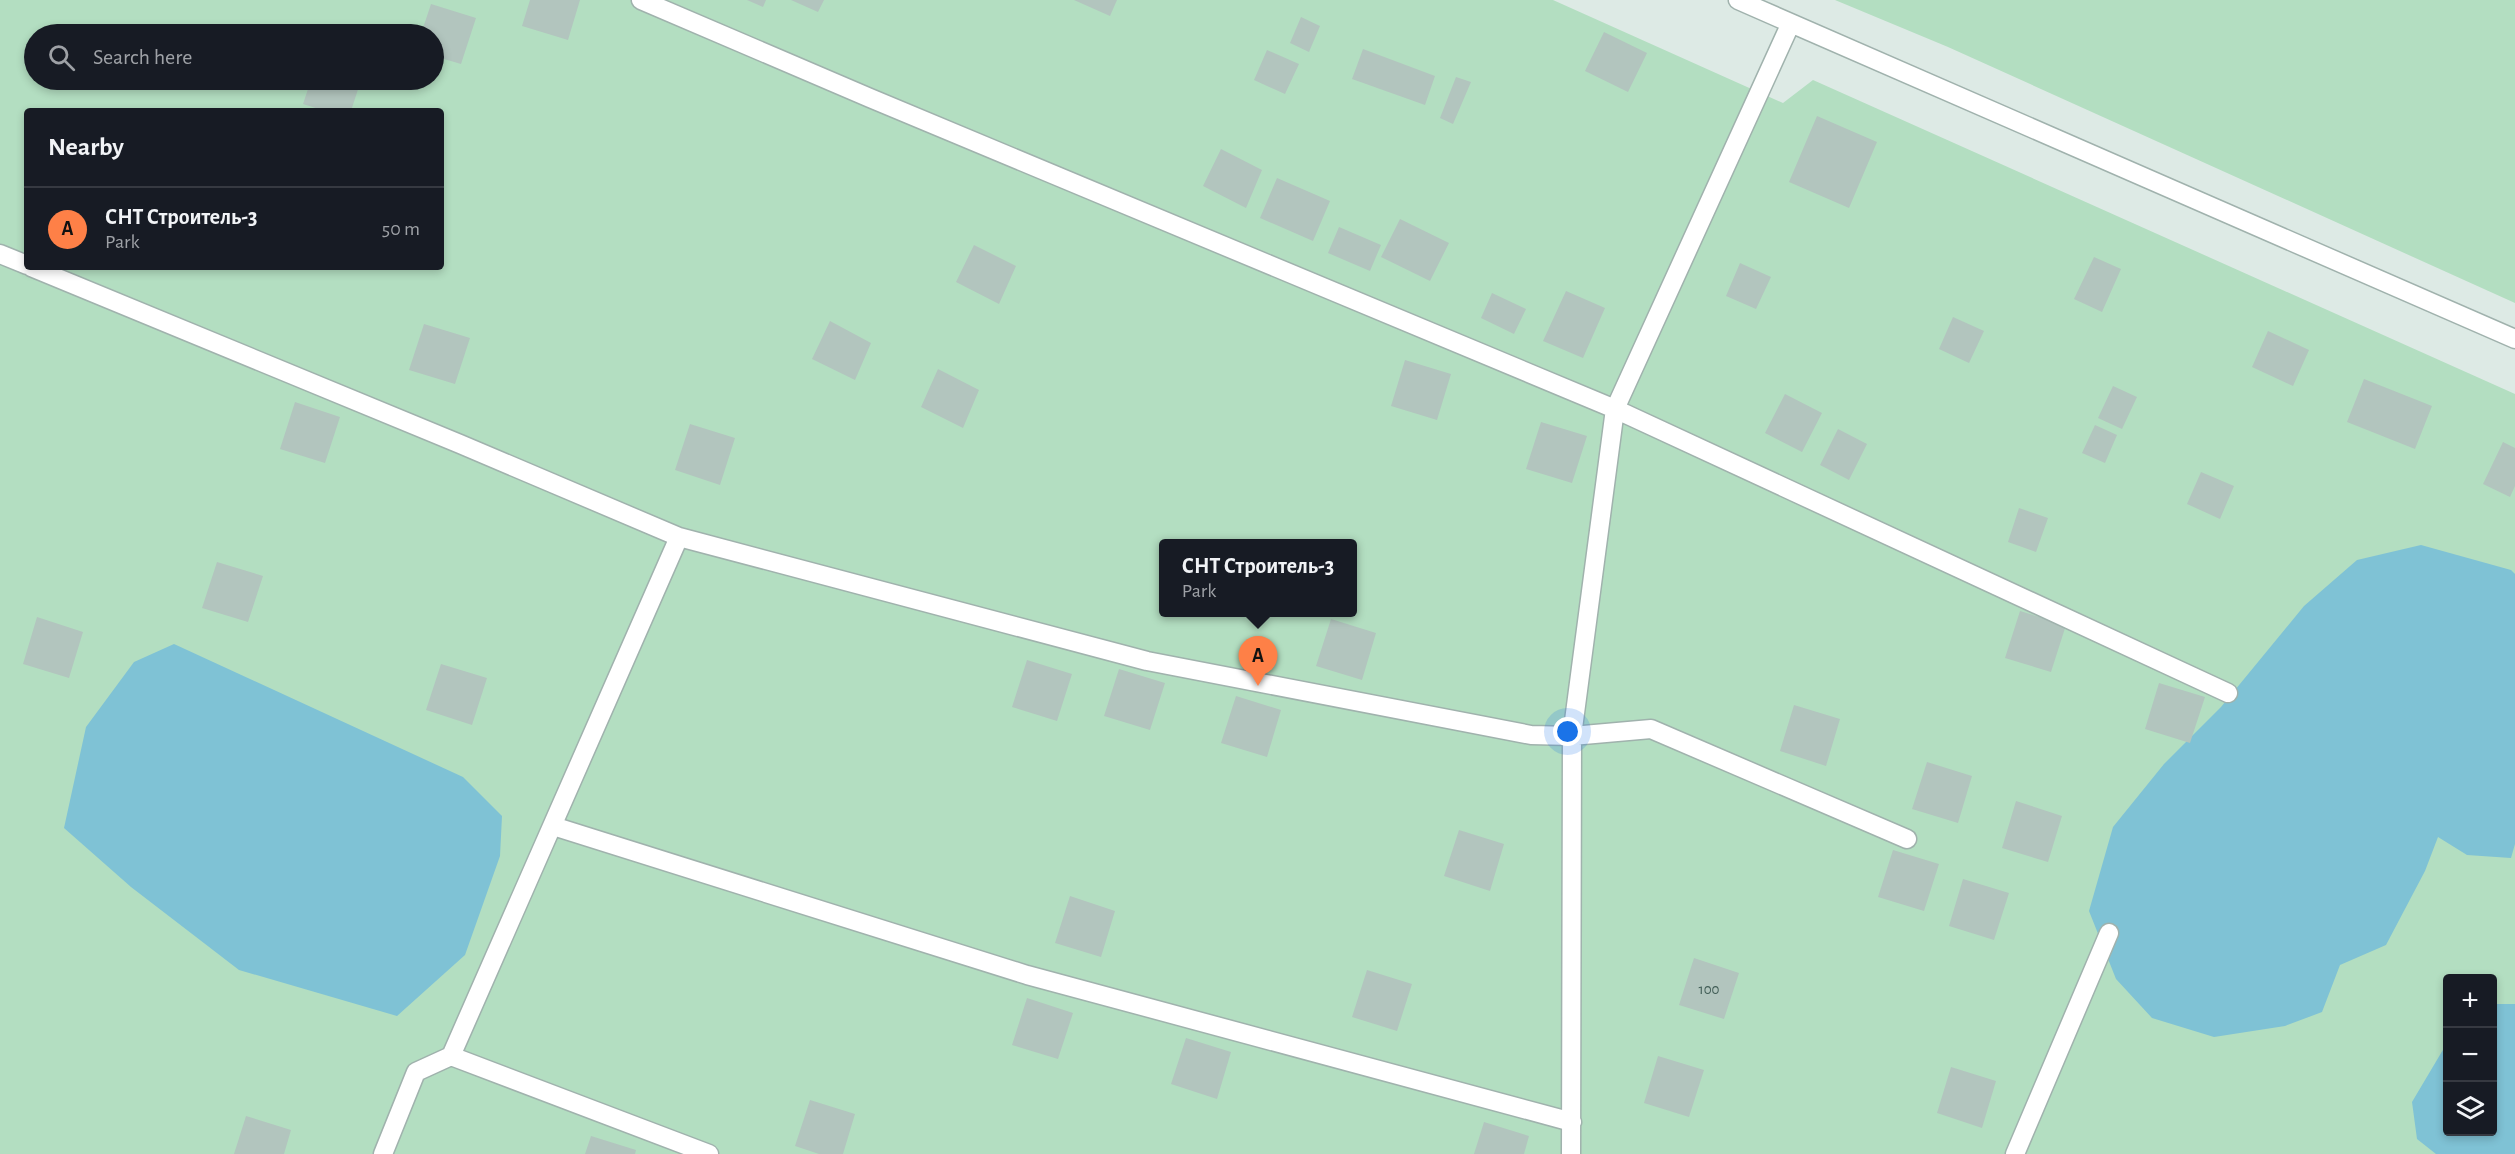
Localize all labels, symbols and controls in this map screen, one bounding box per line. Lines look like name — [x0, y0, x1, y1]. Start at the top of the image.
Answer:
search box — [24, 24, 444, 90]
icon: search — [45, 41, 78, 74]
text: Search here — [93, 46, 192, 68]
text: Nearby — [48, 134, 124, 160]
text: СНТ Строитель-3 — [105, 206, 257, 228]
text: A — [62, 219, 74, 239]
text: 50 m — [382, 219, 420, 239]
text: Park — [105, 232, 140, 252]
popup — [1159, 539, 1357, 617]
text: СНТ Строитель-3 — [1182, 555, 1334, 577]
text: Park — [1182, 581, 1216, 601]
pin: A — [1238, 636, 1278, 686]
your location — [1553, 717, 1582, 746]
map controls — [2443, 974, 2497, 1136]
button: + — [2443, 974, 2497, 1028]
house number: 100 — [1698, 982, 1720, 997]
button: − — [2443, 1028, 2497, 1082]
button: layers — [2443, 1082, 2497, 1136]

